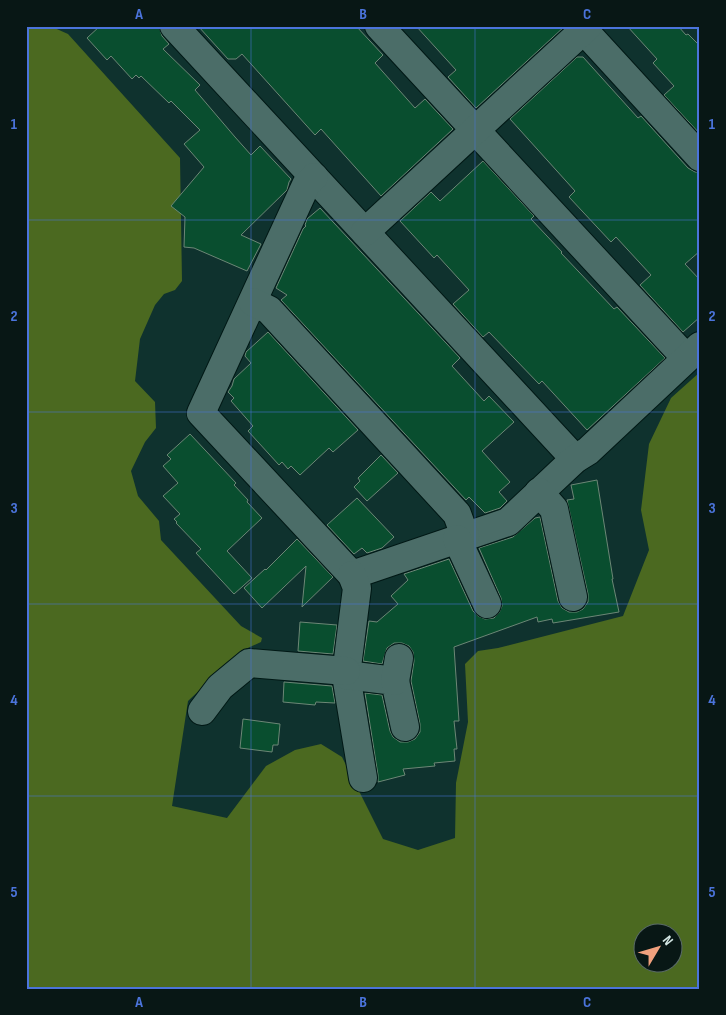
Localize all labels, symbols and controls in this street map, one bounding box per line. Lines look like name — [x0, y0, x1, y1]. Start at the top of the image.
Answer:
text: A — [134, 5, 143, 24]
text: B — [359, 5, 367, 24]
text: C — [583, 5, 591, 24]
text: 1 — [11, 115, 18, 134]
text: 1 — [709, 115, 716, 134]
text: 2 — [10, 307, 18, 326]
text: 2 — [708, 307, 716, 326]
text: 3 — [10, 499, 18, 518]
text: 3 — [708, 499, 716, 518]
text: 4 — [10, 691, 18, 710]
text: 4 — [708, 691, 716, 710]
text: 5 — [10, 883, 18, 902]
text: 5 — [708, 883, 716, 902]
north arrow — [634, 922, 684, 972]
text: N — [659, 932, 677, 948]
text: A — [134, 993, 143, 1012]
text: B — [359, 993, 367, 1012]
text: C — [583, 993, 591, 1012]

